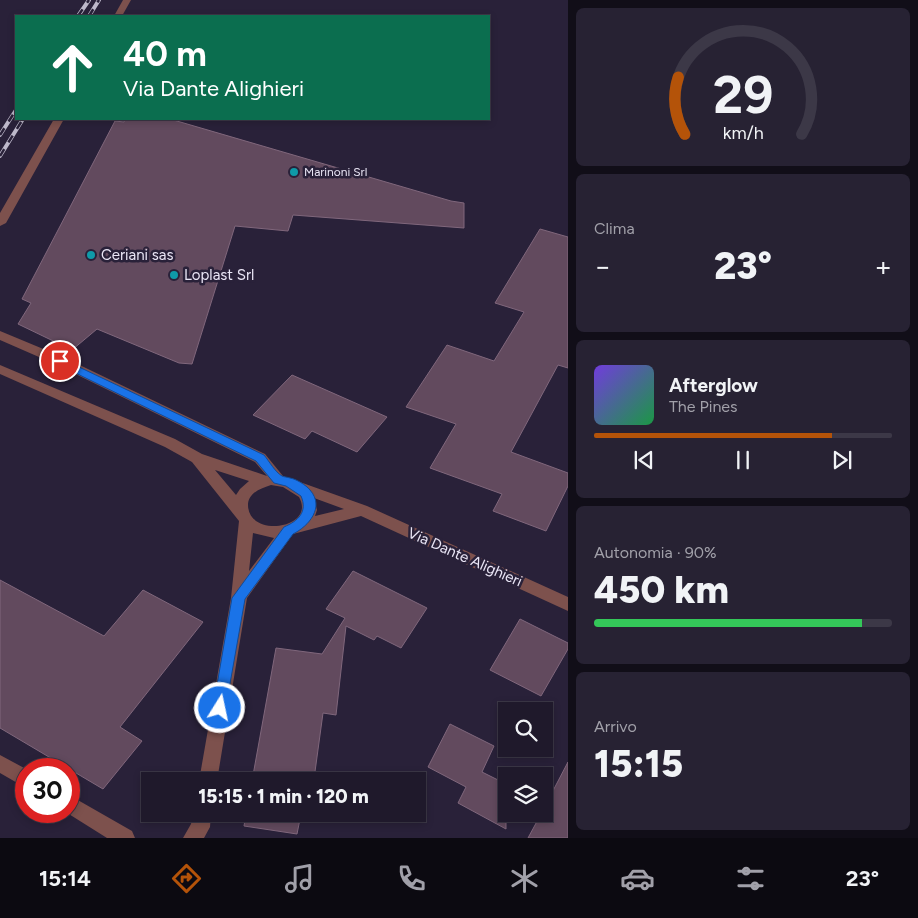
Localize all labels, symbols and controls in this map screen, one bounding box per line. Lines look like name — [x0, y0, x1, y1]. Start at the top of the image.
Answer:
text: 40 m — [123, 33, 207, 75]
icon: ahead — [40, 35, 105, 100]
text: 29 — [713, 64, 773, 126]
text: Via Dante Alighieri — [123, 75, 304, 102]
text: km/h — [723, 122, 763, 143]
place label: Marinoni Srl — [304, 165, 367, 179]
marker: Marinoni Srl — [288, 166, 300, 178]
text: Clima — [594, 219, 635, 238]
text: 23° — [714, 243, 772, 289]
place label: Ceriani sas — [101, 246, 173, 264]
marker: Ceriani sas — [85, 249, 97, 261]
text: − — [594, 249, 611, 283]
text: + — [875, 249, 892, 283]
place label: Loplast Srl — [184, 266, 254, 284]
marker: Loplast Srl — [168, 269, 180, 281]
pin — [39, 340, 81, 382]
icon: arrive — [46, 347, 74, 375]
text: Afterglow — [669, 374, 758, 397]
text: The Pines — [669, 397, 738, 416]
icon: previous — [630, 446, 658, 474]
icon: pause — [729, 446, 757, 474]
icon: next — [828, 446, 856, 474]
street label: Via Dante Alighieri — [405, 524, 525, 590]
text: Autonomia · 90% — [594, 543, 717, 562]
text: 450 km — [594, 567, 729, 613]
position arrow — [193, 681, 245, 733]
map controls — [498, 702, 553, 822]
button: search — [498, 702, 553, 757]
text: Arrivo — [594, 717, 637, 736]
text: 15:15 — [594, 741, 683, 787]
speed limit sign: 30 — [15, 758, 80, 823]
button: layers — [498, 767, 553, 822]
text: 15:15 · 1 min · 120 m — [198, 785, 369, 808]
icon: directions — [169, 861, 204, 896]
icon: music — [282, 861, 317, 896]
icon: phone — [394, 861, 429, 896]
icon: climate — [507, 861, 542, 896]
icon: car — [620, 861, 655, 896]
icon: filters — [733, 861, 768, 896]
text: 15:14 — [39, 865, 91, 892]
text: 23° — [846, 865, 879, 892]

